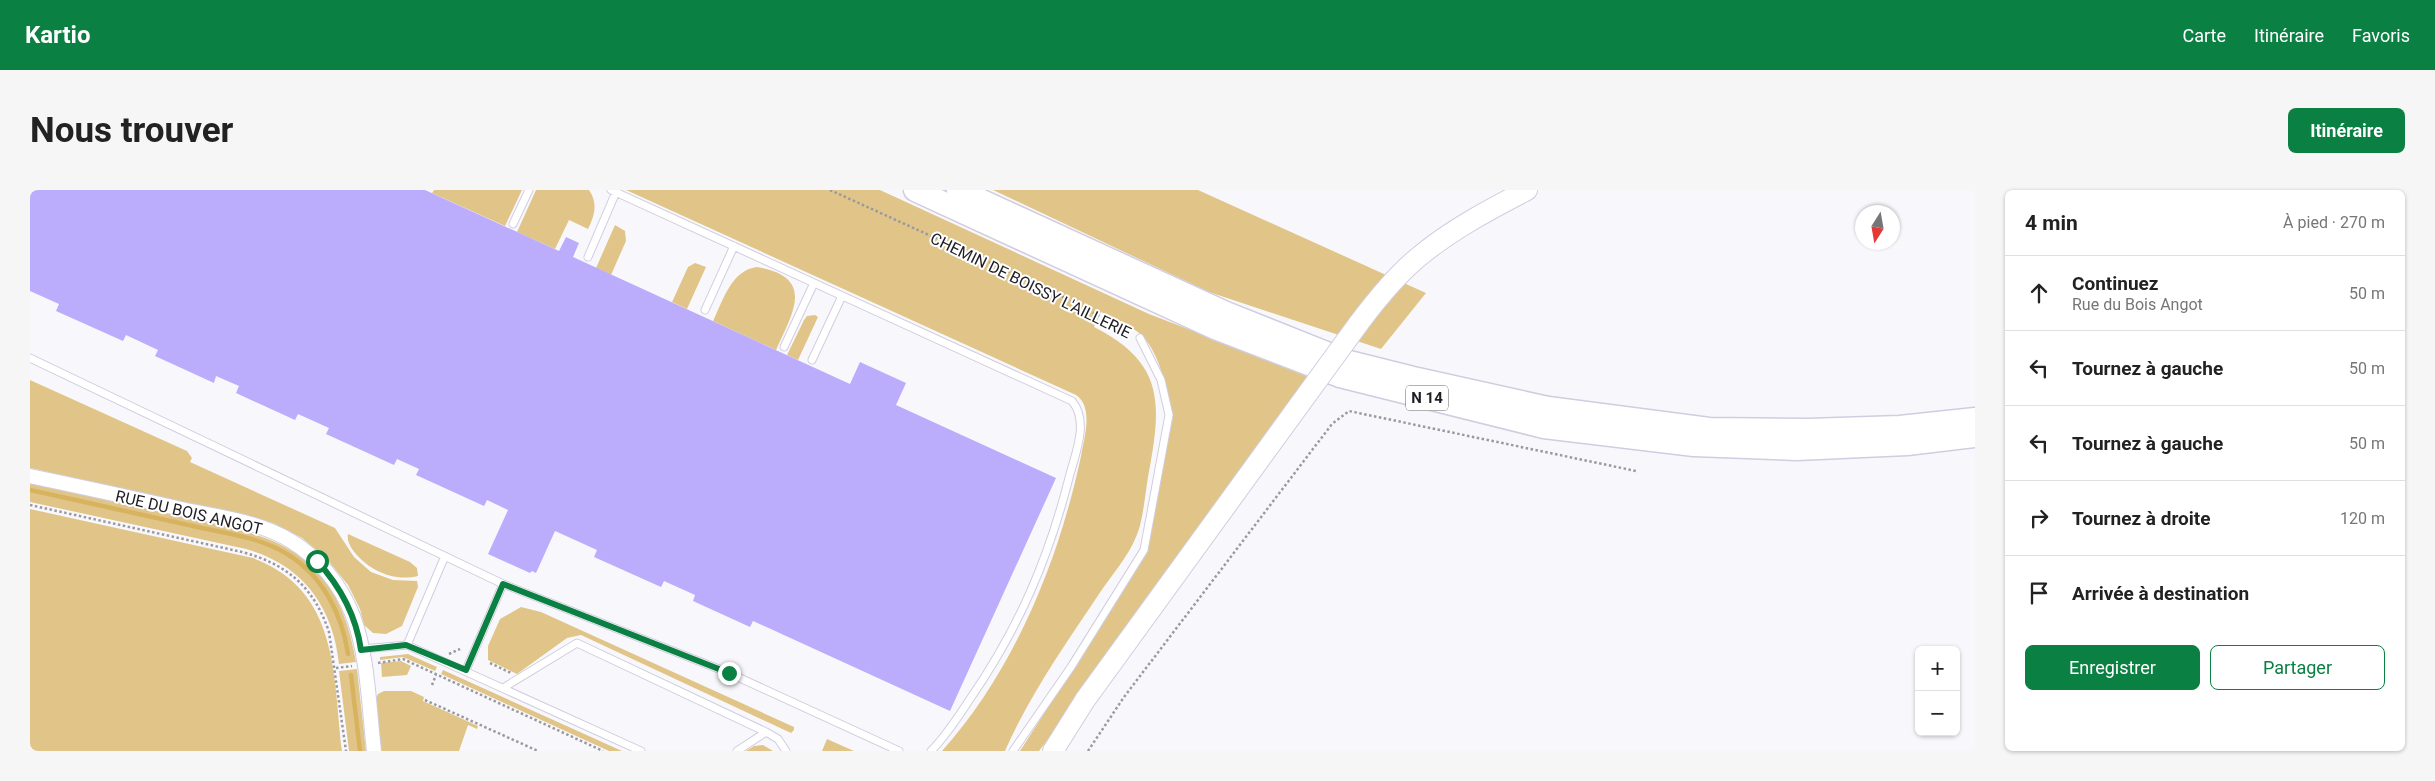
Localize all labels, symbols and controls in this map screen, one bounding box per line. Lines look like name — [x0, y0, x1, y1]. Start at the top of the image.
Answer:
text: Kartio — [25, 21, 91, 49]
text: Carte — [2183, 25, 2226, 46]
text: Itinéraire — [2254, 25, 2324, 46]
text: Favoris — [2352, 25, 2410, 46]
button: Itinéraire — [2288, 108, 2405, 153]
text: Nous trouver — [30, 110, 233, 151]
north arrow — [1855, 205, 1900, 250]
text: 4 min — [2025, 211, 2078, 235]
text: À pied · 270 m — [2283, 213, 2385, 232]
street label: CHEMIN DE BOISSY L'AILLERIE — [927, 228, 1134, 342]
text: Continuez — [2072, 272, 2158, 295]
icon: ahead — [2025, 279, 2053, 307]
text: 50 m — [2349, 284, 2385, 303]
text: Rue du Bois Angot — [2072, 295, 2203, 314]
icon: left — [2025, 354, 2053, 382]
text: Tournez à gauche — [2072, 357, 2223, 380]
text: 50 m — [2349, 359, 2385, 378]
road number: N 14 — [1406, 386, 1448, 410]
icon: left — [2025, 429, 2053, 457]
text: Tournez à gauche — [2072, 432, 2223, 455]
text: 50 m — [2349, 434, 2385, 453]
street label: RUE DU BOIS ANGOT — [114, 486, 265, 539]
icon: right — [2025, 504, 2053, 532]
text: Tournez à droite — [2072, 507, 2211, 530]
text: 120 m — [2340, 509, 2385, 528]
route start — [306, 550, 329, 573]
icon: arrive — [2025, 579, 2053, 607]
text: Arrivée à destination — [2072, 582, 2249, 605]
button: Enregistrer — [2025, 645, 2200, 690]
button: Partager — [2210, 645, 2385, 690]
map controls — [1915, 646, 1960, 736]
button: + — [1915, 646, 1960, 691]
route end — [718, 662, 741, 685]
button: − — [1915, 691, 1960, 736]

